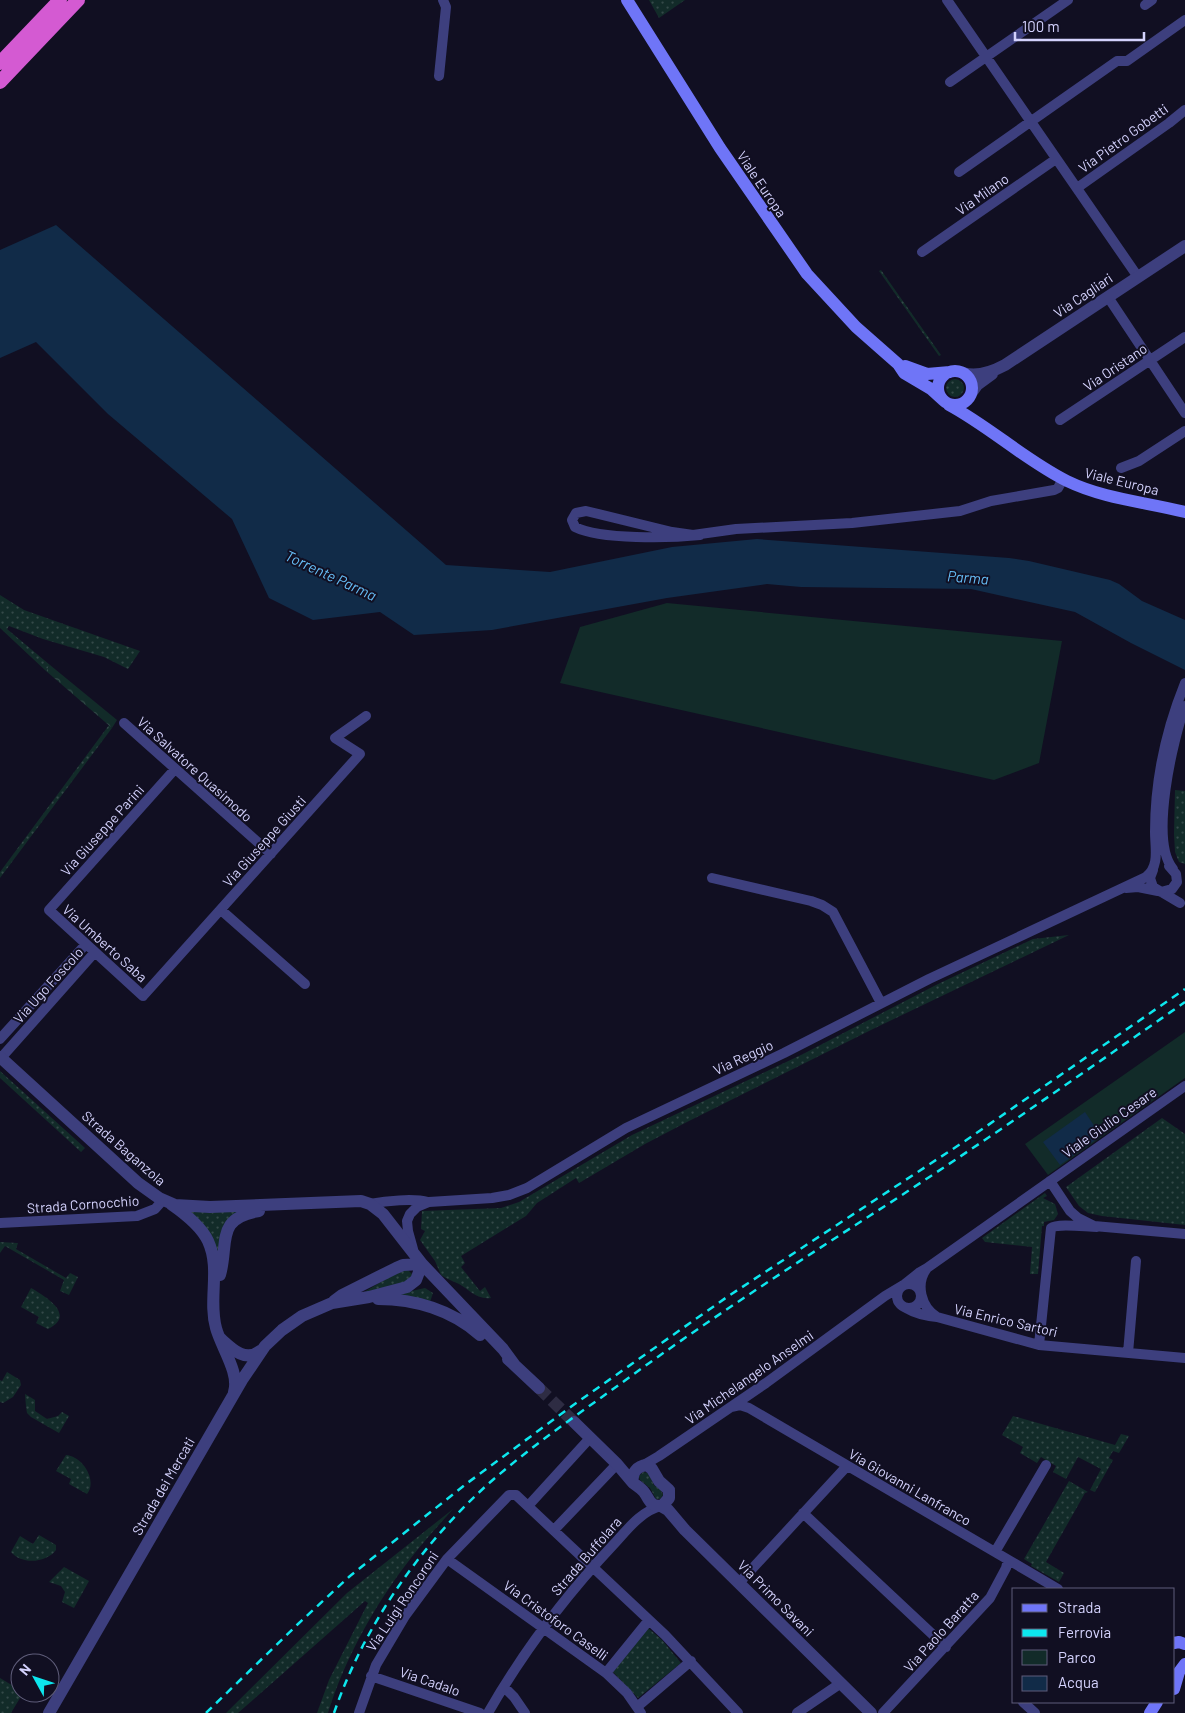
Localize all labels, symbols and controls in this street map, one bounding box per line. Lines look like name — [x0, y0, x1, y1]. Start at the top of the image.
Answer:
scale bar — [1015, 10, 1144, 42]
text: 100 m — [1022, 17, 1060, 35]
street label: Via Pietro Gobetti — [1075, 100, 1171, 176]
street label: Viale Europa — [734, 148, 790, 220]
street label: Via Milano — [952, 170, 1012, 218]
street label: Via Cagliari — [1050, 269, 1116, 321]
street label: Via Oristano — [1080, 339, 1150, 395]
street label: Viale Europa — [1083, 464, 1161, 498]
water label: Torrente Parma — [282, 546, 380, 604]
water label: Parma — [946, 566, 990, 588]
street label: Via Salvatore Quasimodo — [134, 713, 256, 825]
street label: Via Giuseppe Parini — [57, 781, 147, 879]
street label: Via Giuseppe Giusti — [219, 792, 309, 890]
street label: Via Umberto Saba — [59, 901, 151, 985]
street label: Via Ugo Foscolo — [9, 944, 87, 1026]
street label: Via Reggio — [710, 1036, 776, 1078]
street label: Viale Giulio Cesare — [1058, 1083, 1160, 1161]
street label: Strada Baganzola — [79, 1107, 169, 1189]
street label: Strada Cornocchio — [26, 1192, 140, 1216]
street label: Via Enrico Sartori — [952, 1300, 1060, 1340]
street label: Via Michelangelo Anselmi — [682, 1326, 816, 1428]
street label: Strada dei Mercati — [128, 1434, 198, 1538]
street label: Via Giovanni Lanfranco — [846, 1445, 974, 1529]
street label: Strada Buffolara — [547, 1513, 625, 1599]
street label: Via Luigi Roncoroni — [362, 1548, 442, 1654]
street label: Via Primo Savani — [734, 1556, 818, 1640]
street label: Via Cristoforo Caselli — [500, 1576, 612, 1664]
street label: Via Paolo Baratta — [900, 1587, 982, 1675]
legend — [1012, 1588, 1175, 1703]
text: Strada — [1058, 1598, 1101, 1616]
text: Ferrovia — [1058, 1623, 1111, 1641]
text: Parco — [1058, 1648, 1096, 1666]
north arrow — [10, 1653, 60, 1703]
text: N — [15, 1660, 34, 1678]
street label: Via Cadalo — [397, 1663, 463, 1699]
text: Acqua — [1058, 1673, 1099, 1691]

